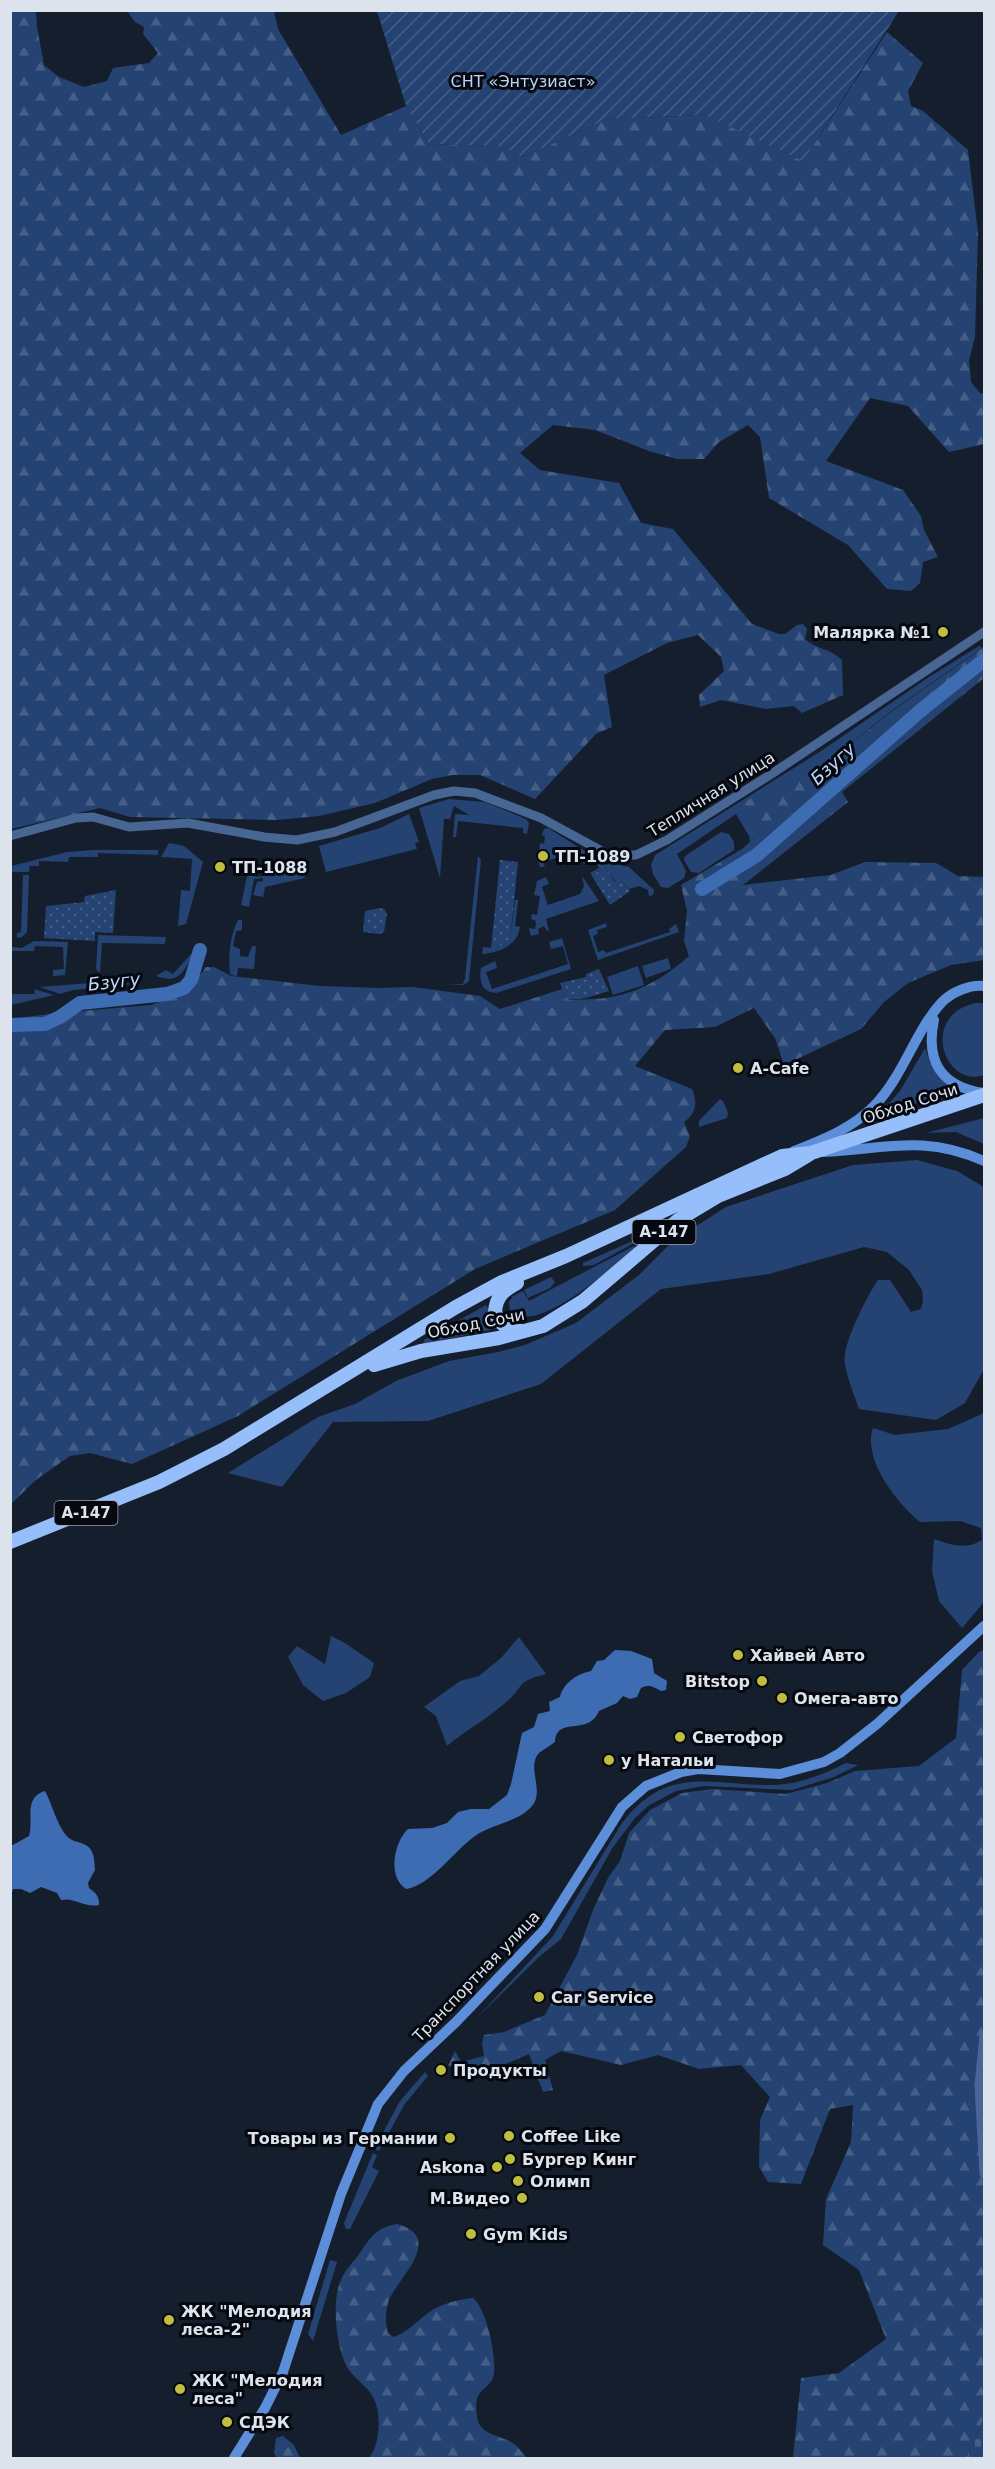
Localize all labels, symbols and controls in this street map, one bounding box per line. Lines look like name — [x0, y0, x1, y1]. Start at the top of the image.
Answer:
park label: СНТ «Энтузиаст» — [451, 72, 595, 91]
place label: Малярка №1 — [813, 623, 931, 642]
marker: Малярка №1 — [936, 625, 950, 639]
water label: Бзугу — [806, 738, 860, 789]
street label: Тепличная улица — [644, 748, 778, 842]
place label: ТП-1089 — [555, 847, 630, 866]
marker: ТП-1089 — [536, 849, 550, 863]
place label: ТП-1088 — [232, 858, 307, 877]
marker: ТП-1088 — [213, 860, 227, 874]
water label: Бзугу — [87, 968, 142, 995]
place label: A-Cafe — [750, 1059, 810, 1078]
marker: A-Cafe — [731, 1061, 745, 1075]
street label: Обход Сочи — [860, 1079, 960, 1128]
road number: А-147 — [632, 1220, 696, 1244]
street label: Обход Сочи — [426, 1305, 526, 1342]
road number: А-147 — [54, 1501, 118, 1525]
place label: Хайвей Авто — [750, 1646, 865, 1665]
marker: Хайвей Авто — [731, 1648, 745, 1662]
place label: Bitstop — [685, 1672, 750, 1691]
marker: Bitstop — [755, 1674, 769, 1688]
place label: Омега-авто — [794, 1689, 899, 1708]
marker: Омега-авто — [775, 1691, 789, 1705]
place label: Светофор — [692, 1728, 783, 1747]
marker: Светофор — [673, 1730, 687, 1744]
place label: у Натальи — [621, 1751, 714, 1770]
marker: у Натальи — [602, 1753, 616, 1767]
street label: Транспортная улица — [408, 1907, 544, 2046]
place label: Car Service — [551, 1988, 654, 2007]
marker: Car Service — [532, 1990, 546, 2004]
place label: Продукты — [453, 2061, 547, 2080]
marker: Продукты — [434, 2063, 448, 2077]
place label: Coffee Like — [521, 2127, 621, 2146]
place label: Товары из Германии — [248, 2129, 438, 2148]
marker: Coffee Like — [502, 2129, 516, 2143]
marker: Товары из Германии — [443, 2131, 457, 2145]
place label: Бургер Кинг — [522, 2150, 636, 2169]
marker: Бургер Кинг — [503, 2152, 517, 2166]
place label: Askona — [420, 2158, 485, 2177]
marker: Askona — [490, 2160, 504, 2174]
place label: Олимп — [530, 2172, 591, 2191]
marker: Олимп — [511, 2174, 525, 2188]
place label: М.Видео — [430, 2189, 510, 2208]
marker: М.Видео — [515, 2191, 529, 2205]
place label: Gym Kids — [483, 2225, 568, 2244]
marker: Gym Kids — [464, 2227, 478, 2241]
place label: ЖК "Мелодия леса-2" — [181, 2302, 311, 2339]
marker: ЖК "Мелодия леса-2" — [162, 2313, 176, 2327]
place label: ЖК "Мелодия леса" — [192, 2371, 322, 2408]
marker: ЖК "Мелодия леса" — [173, 2382, 187, 2396]
place label: СДЭК — [239, 2413, 290, 2432]
marker: СДЭК — [220, 2415, 234, 2429]

